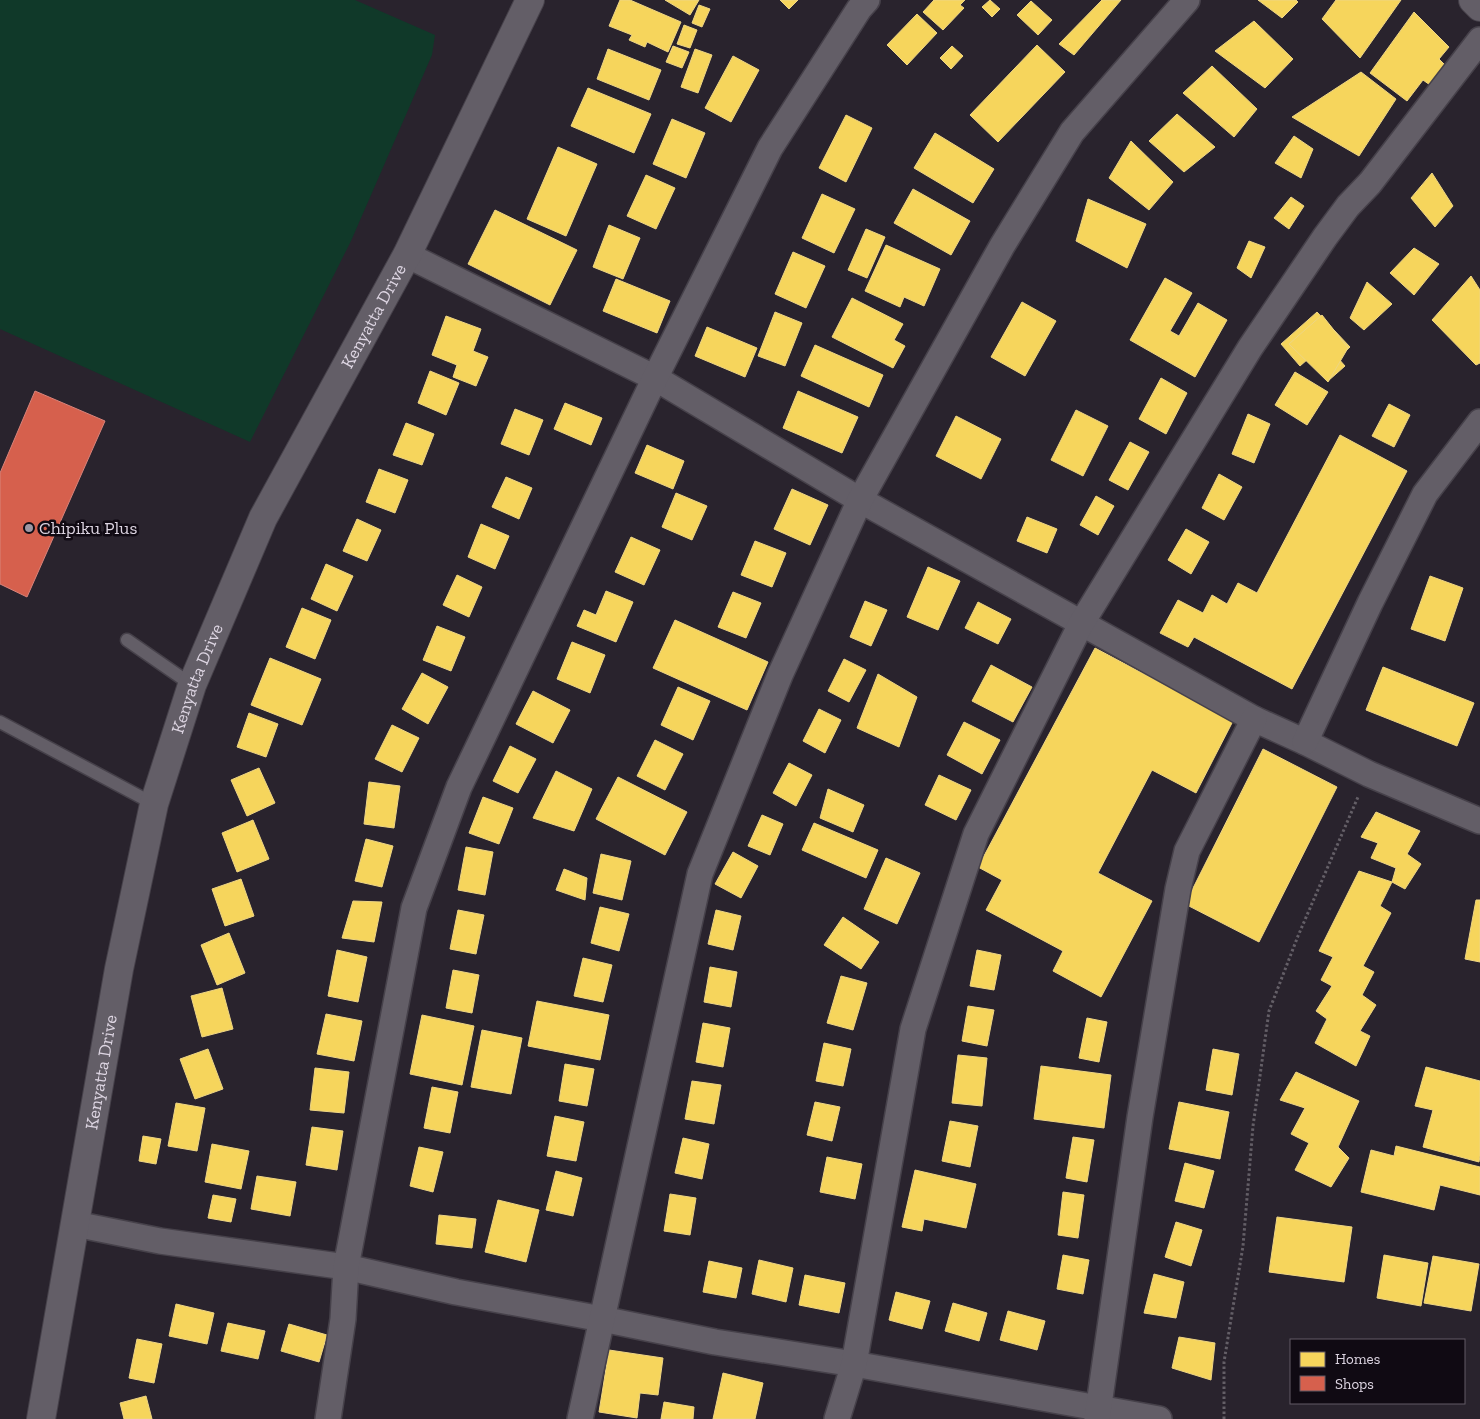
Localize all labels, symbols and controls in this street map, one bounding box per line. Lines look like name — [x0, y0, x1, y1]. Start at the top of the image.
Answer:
street label: Kenyatta Drive — [336, 260, 411, 372]
place label: Chipiku Plus — [39, 517, 137, 539]
marker: Chipiku Plus — [23, 522, 35, 534]
street label: Kenyatta Drive — [166, 620, 228, 736]
street label: Kenyatta Drive — [80, 1013, 122, 1131]
legend — [1290, 1339, 1465, 1404]
text: Homes — [1335, 1350, 1380, 1368]
text: Shops — [1335, 1375, 1374, 1393]

